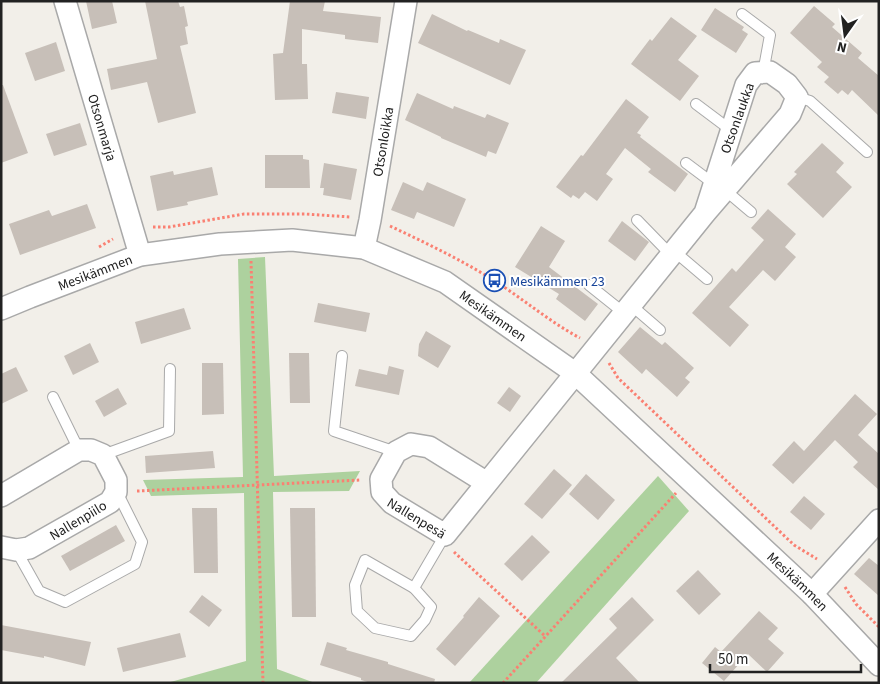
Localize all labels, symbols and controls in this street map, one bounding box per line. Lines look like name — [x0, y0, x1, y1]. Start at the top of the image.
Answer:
north arrow — [820, 10, 870, 60]
text: N — [835, 36, 849, 57]
street label: Otsonlaukka — [716, 80, 760, 157]
street label: Otsonmarja — [82, 92, 121, 164]
street label: Otsonloikka — [368, 105, 399, 178]
street label: Mesikämmen — [55, 250, 135, 296]
bus stop icon: Mesikämmen 23 — [482, 269, 506, 293]
place label: Mesikämmen 23 — [510, 272, 605, 292]
street label: Mesikämmen — [455, 286, 530, 347]
street label: Nallenpesä — [383, 493, 449, 544]
street label: Nallenpiilo — [46, 496, 111, 546]
street label: Mesikämmen — [762, 548, 832, 616]
scale bar — [710, 642, 861, 674]
text: 50 m — [718, 649, 748, 670]

